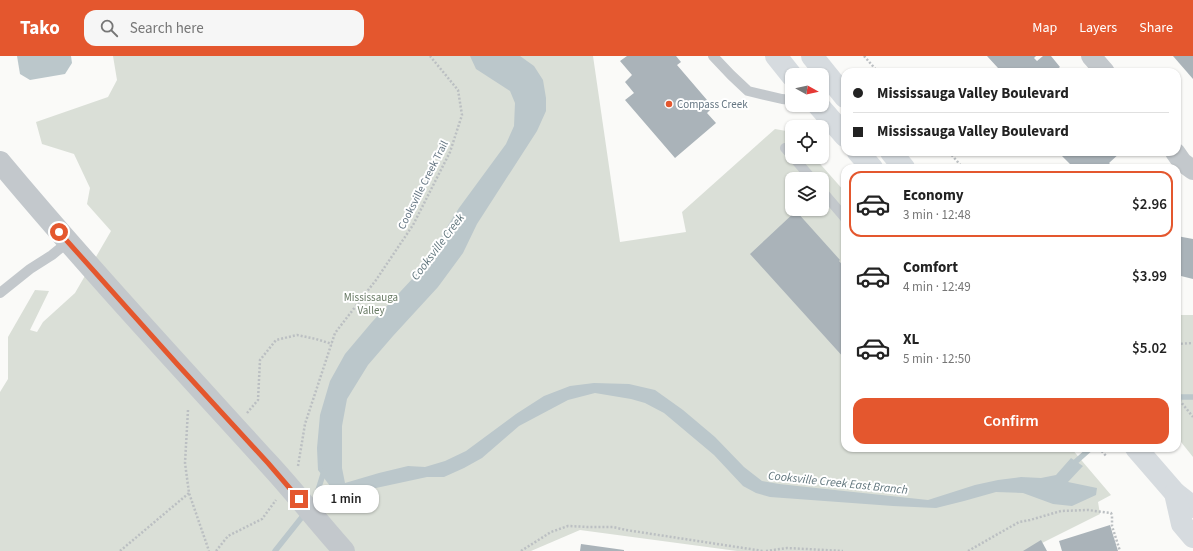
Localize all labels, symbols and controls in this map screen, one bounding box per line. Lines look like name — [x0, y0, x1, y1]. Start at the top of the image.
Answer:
search box — [84, 10, 364, 46]
text: Tako — [20, 15, 60, 42]
icon: search — [98, 17, 120, 39]
text: Search here — [130, 18, 204, 39]
text: Map — [1032, 18, 1057, 38]
text: Layers — [1079, 18, 1117, 38]
text: Share — [1139, 18, 1173, 38]
north arrow — [785, 68, 829, 112]
map controls — [785, 68, 829, 216]
text: Mississauga Valley Boulevard — [877, 83, 1069, 104]
place label: Compass Creek — [677, 97, 748, 112]
marker: Compass Creek — [664, 99, 674, 109]
button: locate — [785, 120, 829, 164]
text: Mississauga Valley Boulevard — [877, 121, 1069, 142]
street label: Cooksville Creek Trail — [394, 138, 452, 232]
button: layers — [785, 172, 829, 216]
text: Economy — [903, 185, 964, 206]
icon: car — [855, 186, 891, 222]
text: $2.96 — [1132, 194, 1167, 215]
text: 3 min · 12:48 — [903, 206, 971, 224]
water label: Cooksville Creek — [407, 210, 469, 284]
route start — [50, 223, 68, 241]
text: Comfort — [903, 257, 958, 278]
icon: car — [855, 258, 891, 294]
text: $3.99 — [1132, 266, 1167, 287]
text: 4 min · 12:49 — [903, 278, 971, 296]
park label: Mississauga Valley — [344, 290, 398, 318]
text: XL — [903, 329, 919, 350]
icon: car — [855, 330, 891, 366]
text: $5.02 — [1132, 338, 1167, 359]
text: 5 min · 12:50 — [903, 350, 971, 368]
button: Confirm — [853, 398, 1169, 444]
water label: Cooksville Creek East Branch — [767, 467, 909, 499]
callout: 1 min — [313, 485, 379, 513]
route end — [290, 490, 308, 508]
text: 1 min — [331, 490, 361, 508]

